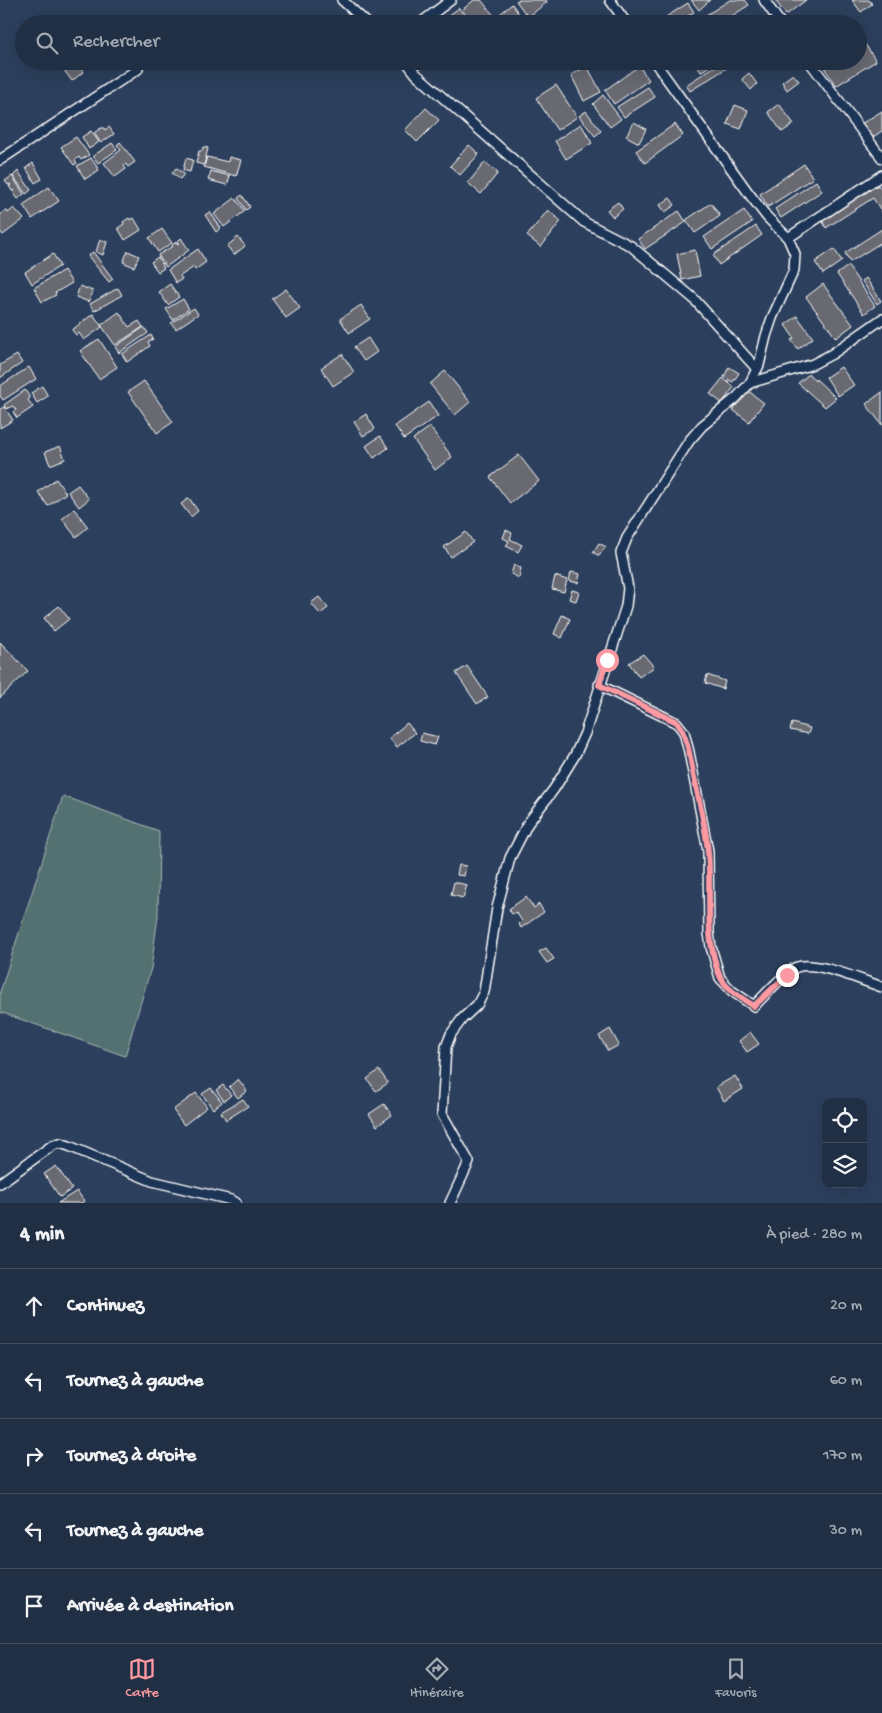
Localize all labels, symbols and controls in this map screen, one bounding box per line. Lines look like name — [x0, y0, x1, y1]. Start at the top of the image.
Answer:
search box — [15, 15, 867, 70]
icon: search — [33, 29, 61, 57]
text: Rechercher — [73, 31, 159, 54]
route start — [596, 649, 619, 672]
route end — [776, 964, 799, 987]
map controls — [822, 1098, 867, 1188]
button: locate — [822, 1098, 867, 1143]
button: layers — [822, 1143, 867, 1188]
text: 4 min — [20, 1223, 64, 1248]
text: À pied · 280 m — [766, 1226, 862, 1245]
icon: ahead — [20, 1292, 48, 1320]
text: Continuez — [67, 1295, 144, 1318]
text: 20 m — [830, 1297, 862, 1316]
icon: left — [20, 1367, 48, 1395]
text: Tournez à gauche — [67, 1370, 203, 1393]
text: 60 m — [830, 1372, 862, 1391]
icon: right — [20, 1442, 48, 1470]
text: Tournez à droite — [67, 1445, 196, 1468]
text: 170 m — [823, 1447, 862, 1466]
icon: left — [20, 1517, 48, 1545]
text: Tournez à gauche — [67, 1520, 203, 1543]
text: 30 m — [829, 1522, 862, 1541]
icon: arrive — [20, 1592, 48, 1620]
text: Arrivée à destination — [67, 1595, 233, 1618]
tab: Carte — [126, 1655, 159, 1702]
tab: Itinéraire — [410, 1655, 464, 1702]
tab: Favoris — [715, 1655, 756, 1702]

